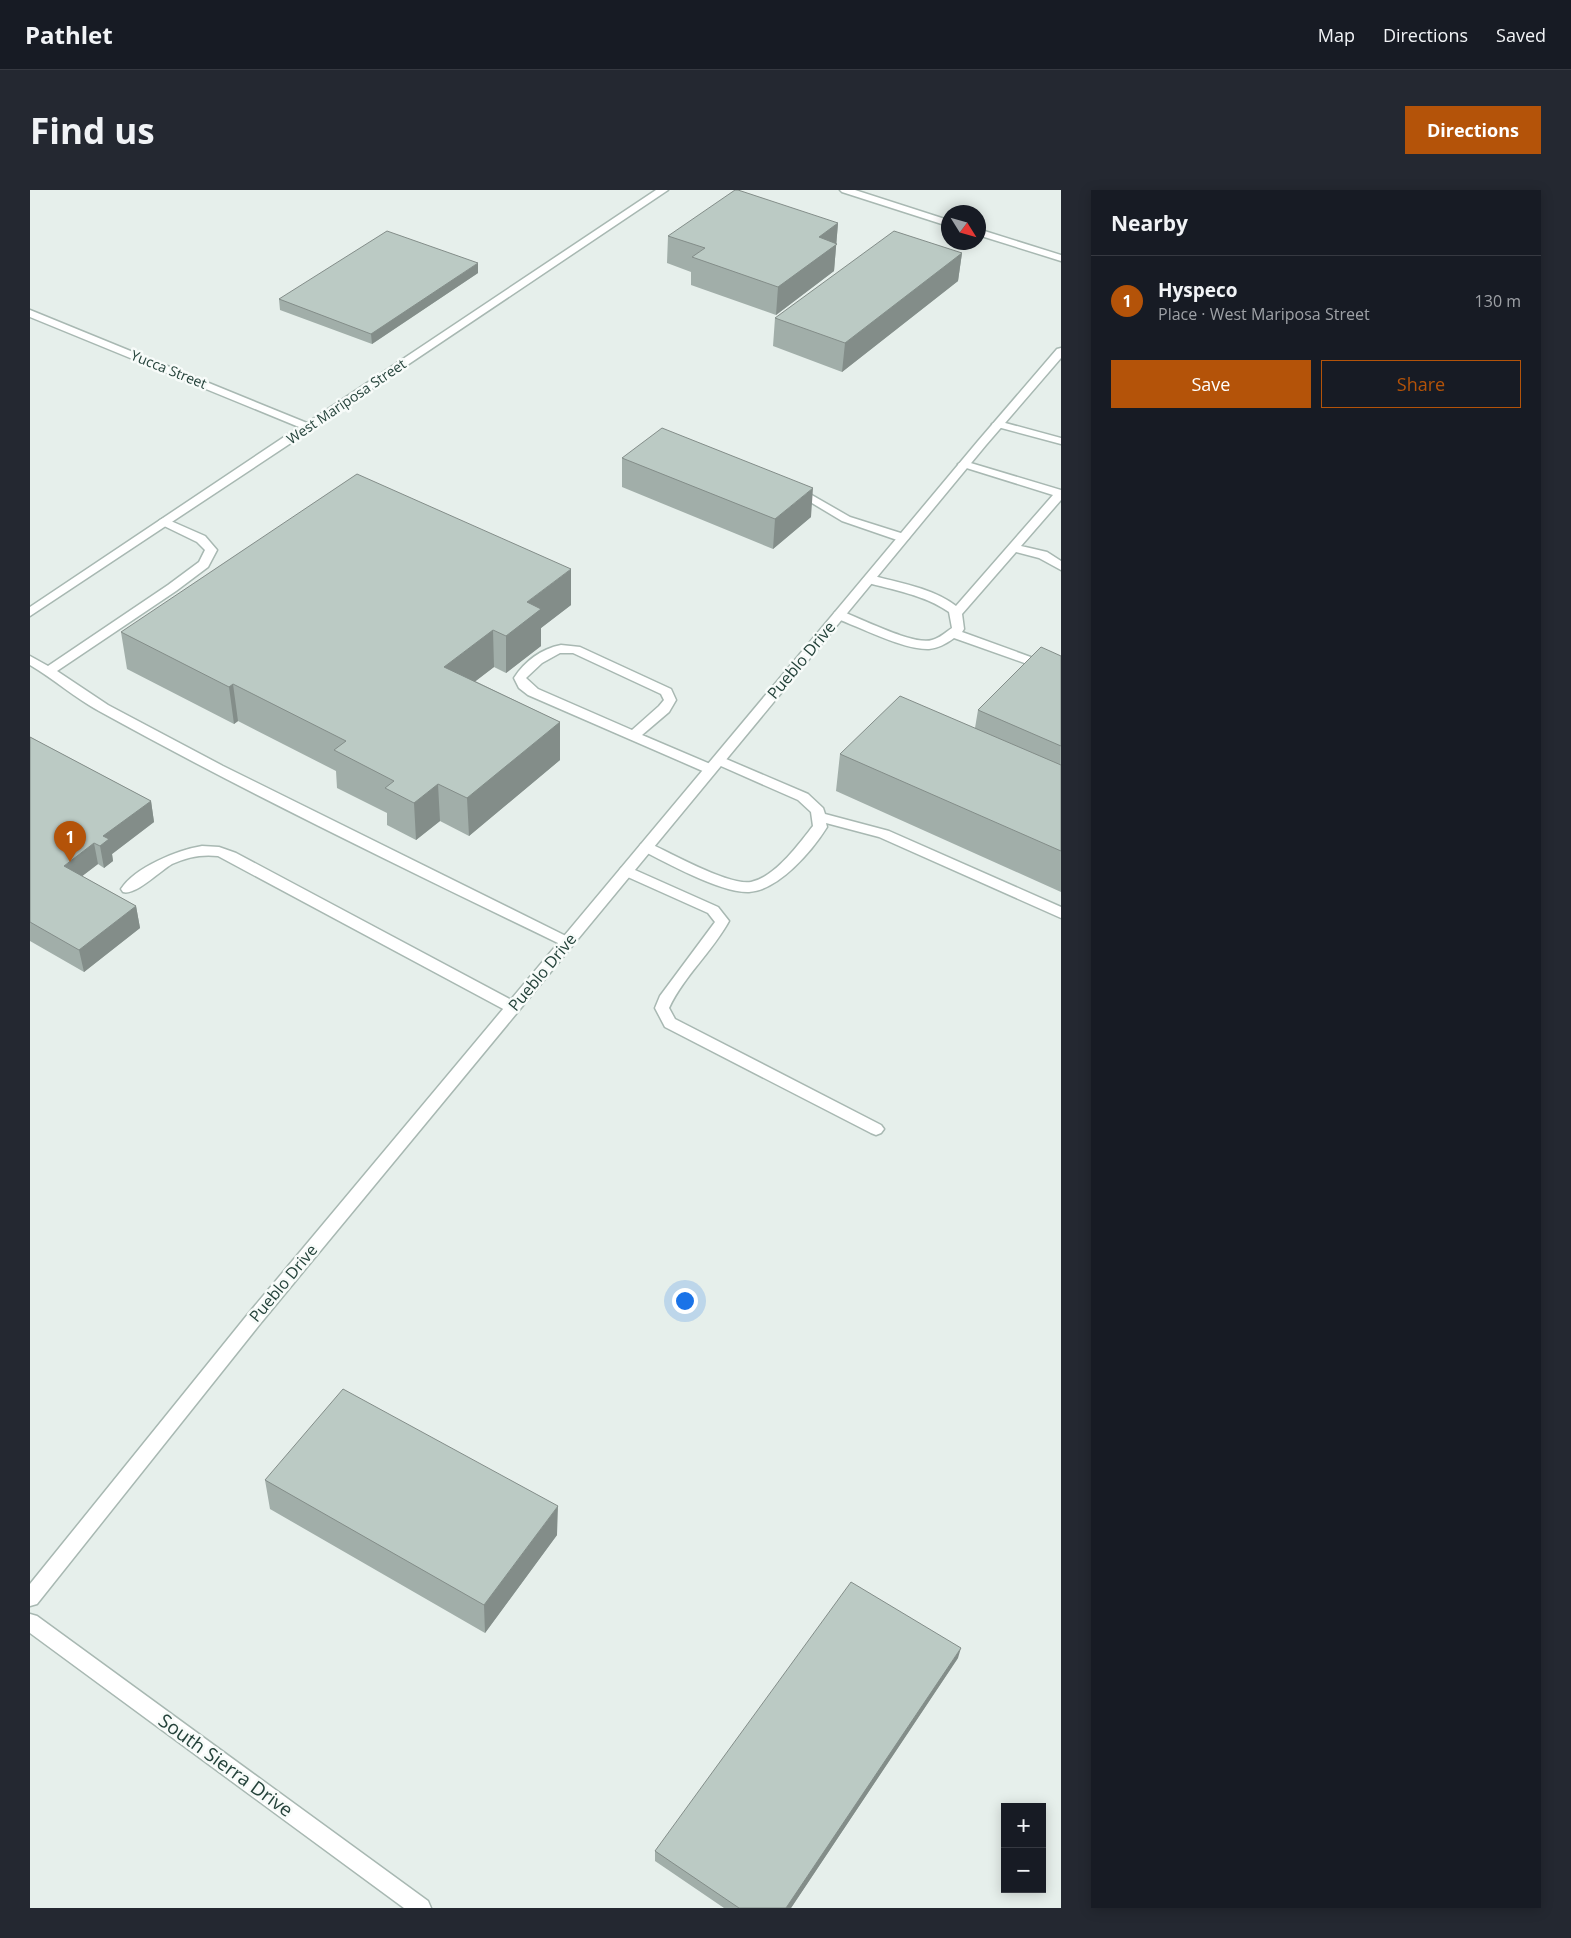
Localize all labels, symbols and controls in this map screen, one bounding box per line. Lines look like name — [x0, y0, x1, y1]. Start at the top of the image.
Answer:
text: Pathlet — [25, 18, 113, 51]
text: Map — [1318, 23, 1355, 47]
text: Directions — [1383, 23, 1468, 47]
text: Saved — [1496, 23, 1546, 47]
button: Directions — [1405, 106, 1541, 154]
text: Find us — [30, 107, 155, 154]
north arrow — [941, 205, 986, 250]
text: Nearby — [1111, 209, 1188, 237]
text: Hyspeco — [1158, 277, 1238, 303]
text: 1 — [1122, 290, 1132, 312]
text: 130 m — [1475, 290, 1521, 312]
text: Place · West Mariposa Street — [1158, 303, 1370, 325]
street label: Yucca Street — [128, 345, 210, 393]
street label: West Mariposa Street — [283, 354, 409, 448]
button: Save — [1111, 360, 1311, 408]
button: Share — [1321, 360, 1521, 408]
street label: Pueblo Drive — [762, 616, 840, 704]
pin: 1 — [54, 821, 86, 862]
street label: Pueblo Drive — [503, 928, 581, 1016]
street label: Pueblo Drive — [244, 1239, 322, 1327]
your location — [672, 1288, 698, 1314]
street label: South Sierra Drive — [154, 1707, 298, 1823]
map controls — [1001, 1803, 1046, 1893]
button: + — [1001, 1803, 1046, 1848]
button: − — [1001, 1848, 1046, 1893]

